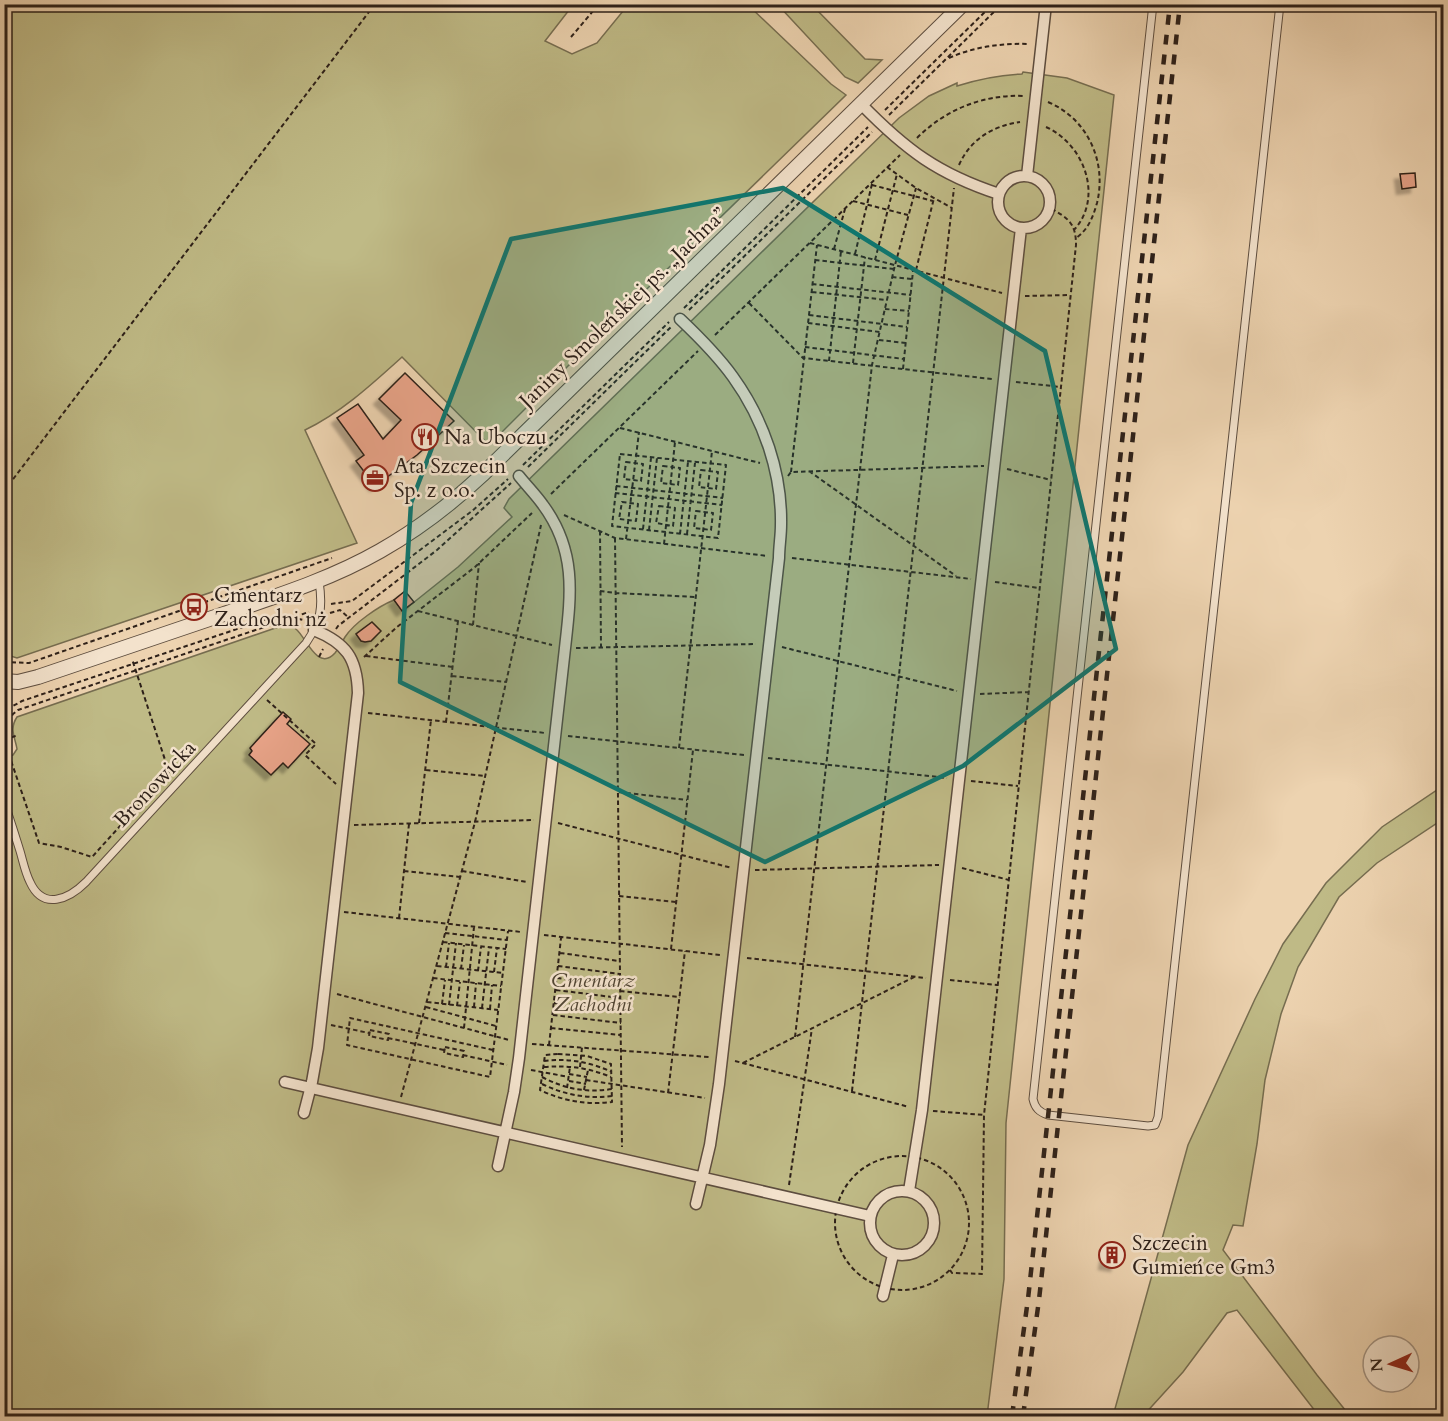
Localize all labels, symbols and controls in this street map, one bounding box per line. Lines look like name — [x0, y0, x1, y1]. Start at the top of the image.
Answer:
street label: Janiny Smoleńskiej ps. „Jachna” — [511, 201, 733, 417]
restaurant icon: Na Uboczu — [410, 422, 440, 452]
place label: Na Uboczu — [444, 423, 547, 452]
place label: Ata Szczecin Sp. z o.o. — [394, 452, 506, 505]
office icon: Ata Szczecin Sp. z o.o. — [360, 463, 390, 493]
place label: Cmentarz Zachodni nż — [214, 581, 327, 634]
bus stop icon: Cmentarz Zachodni nż — [179, 592, 209, 622]
street label: Bronowicka — [107, 734, 203, 834]
park label: Cmentarz Zachodni — [551, 966, 635, 1019]
place label: Szczecin Gumieńce Gm3 — [1132, 1229, 1275, 1282]
building icon: Szczecin Gumieńce Gm3 — [1097, 1240, 1127, 1270]
north arrow — [1361, 1334, 1421, 1394]
text: N — [1366, 1357, 1388, 1373]

